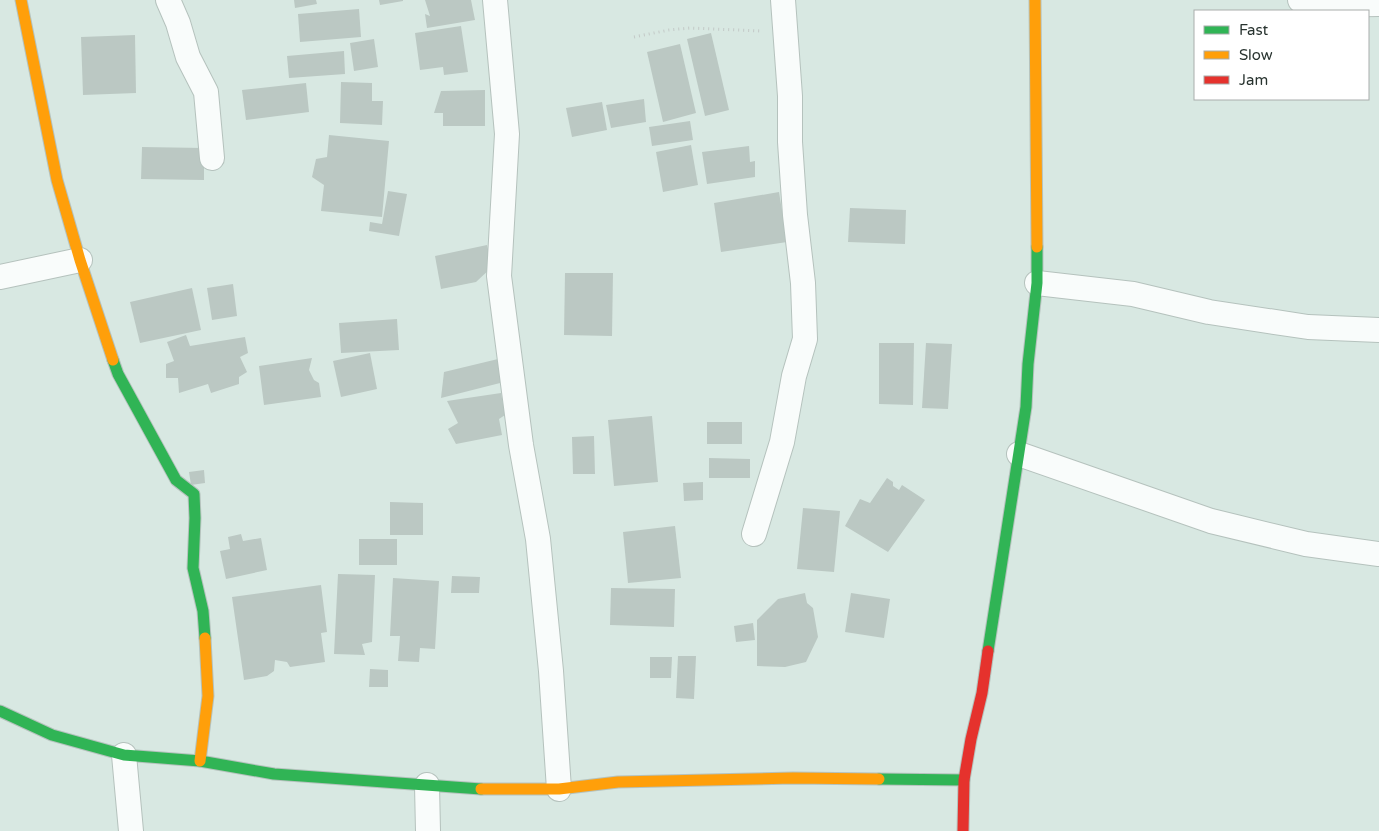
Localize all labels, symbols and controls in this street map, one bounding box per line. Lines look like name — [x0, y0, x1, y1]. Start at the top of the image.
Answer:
legend — [1194, 10, 1369, 100]
text: Fast — [1239, 21, 1269, 39]
text: Slow — [1239, 46, 1273, 64]
text: Jam — [1239, 71, 1268, 89]

